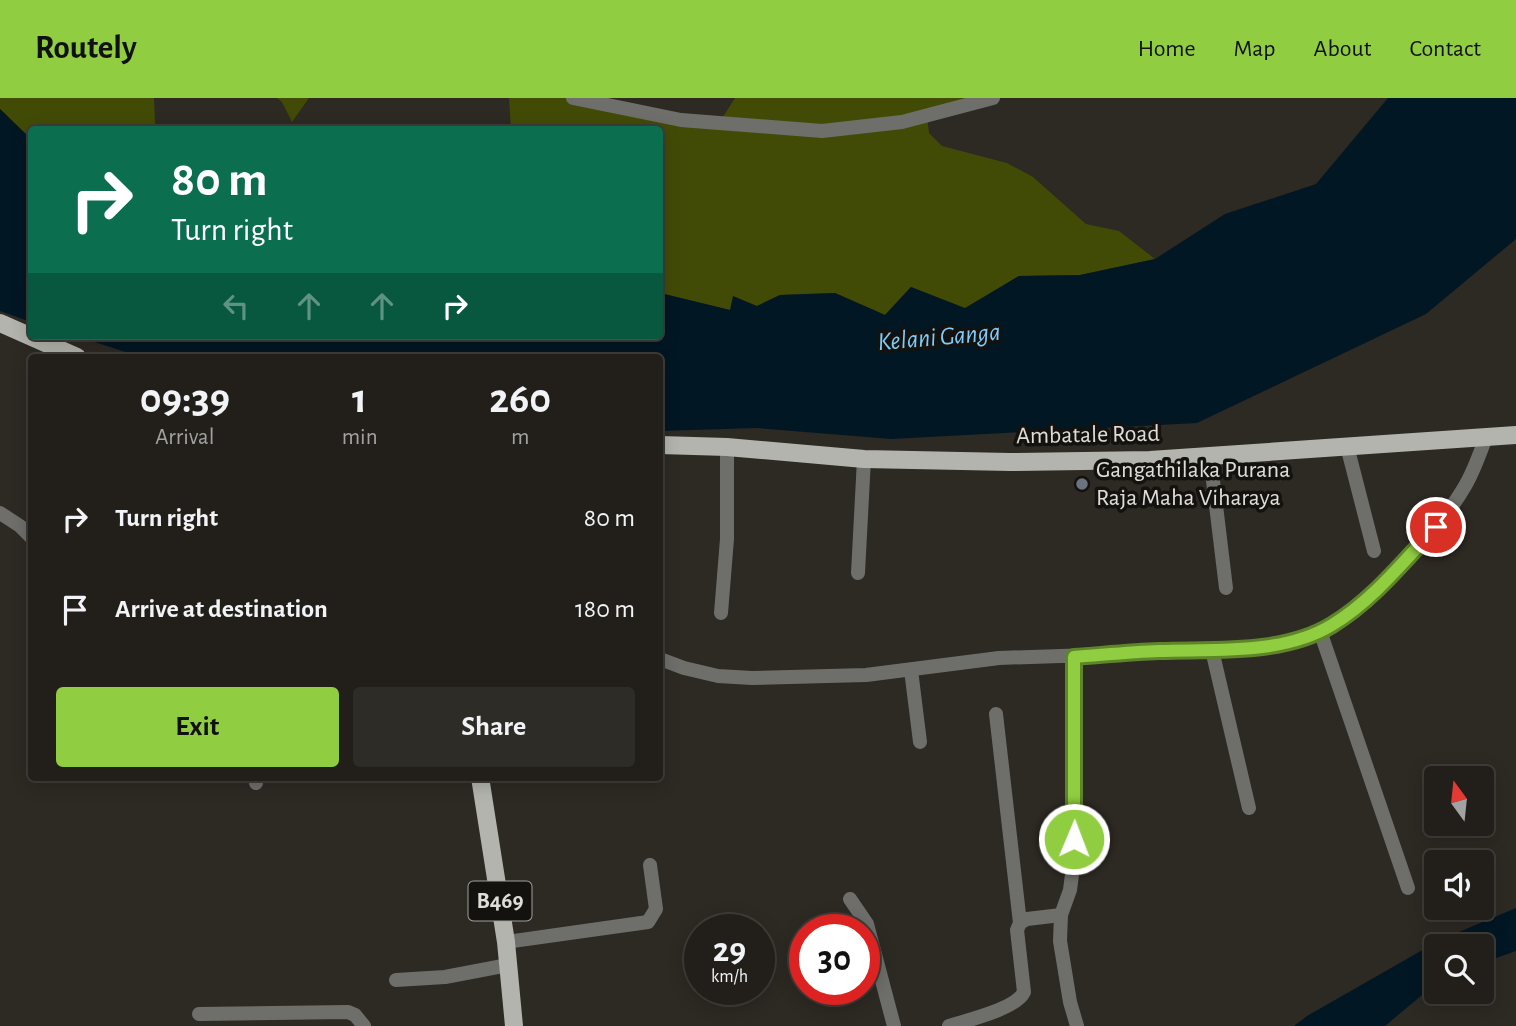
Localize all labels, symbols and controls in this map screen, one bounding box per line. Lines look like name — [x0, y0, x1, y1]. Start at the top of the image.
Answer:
text: Routely — [35, 32, 137, 65]
text: Home — [1138, 37, 1196, 61]
text: Map — [1234, 37, 1276, 61]
text: About — [1314, 37, 1371, 61]
text: Contact — [1409, 37, 1481, 61]
icon: right — [56, 154, 147, 245]
text: 80 m — [171, 156, 268, 205]
text: Turn right — [171, 214, 293, 246]
icon: left — [217, 287, 255, 325]
icon: ahead — [290, 287, 328, 325]
icon: ahead — [363, 287, 401, 325]
icon: right — [436, 287, 474, 325]
water label: Kelani Ganga — [877, 319, 1001, 355]
text: 09:39 — [140, 378, 230, 420]
text: 1 — [352, 378, 367, 420]
text: 260 — [489, 378, 551, 420]
street label: Ambatale Road — [1016, 422, 1160, 448]
text: Arrival — [155, 426, 214, 449]
text: min — [342, 426, 378, 449]
text: m — [511, 426, 529, 449]
place label: Gangathilaka Purana Raja Maha Viharaya — [1096, 458, 1290, 510]
marker: Gangathilaka Purana Raja Maha Viharaya — [1074, 476, 1090, 492]
pin — [1406, 497, 1466, 557]
icon: right — [56, 500, 94, 538]
text: Turn right — [115, 505, 218, 531]
text: 80 m — [584, 505, 635, 531]
icon: arrive — [1417, 508, 1455, 546]
icon: arrive — [56, 591, 94, 629]
text: Arrive at destination — [115, 596, 328, 622]
text: 180 m — [575, 596, 635, 622]
button: Exit — [56, 687, 339, 767]
button: Share — [353, 687, 635, 767]
north arrow — [1424, 766, 1494, 836]
map controls — [1424, 766, 1494, 1004]
position arrow — [1037, 802, 1111, 876]
button: sound — [1424, 850, 1494, 920]
road number: B469 — [468, 881, 532, 920]
speed limit sign: 30 — [789, 914, 880, 1005]
text: 29 — [713, 933, 746, 968]
button: search — [1424, 934, 1494, 1004]
text: km/h — [711, 968, 748, 986]

